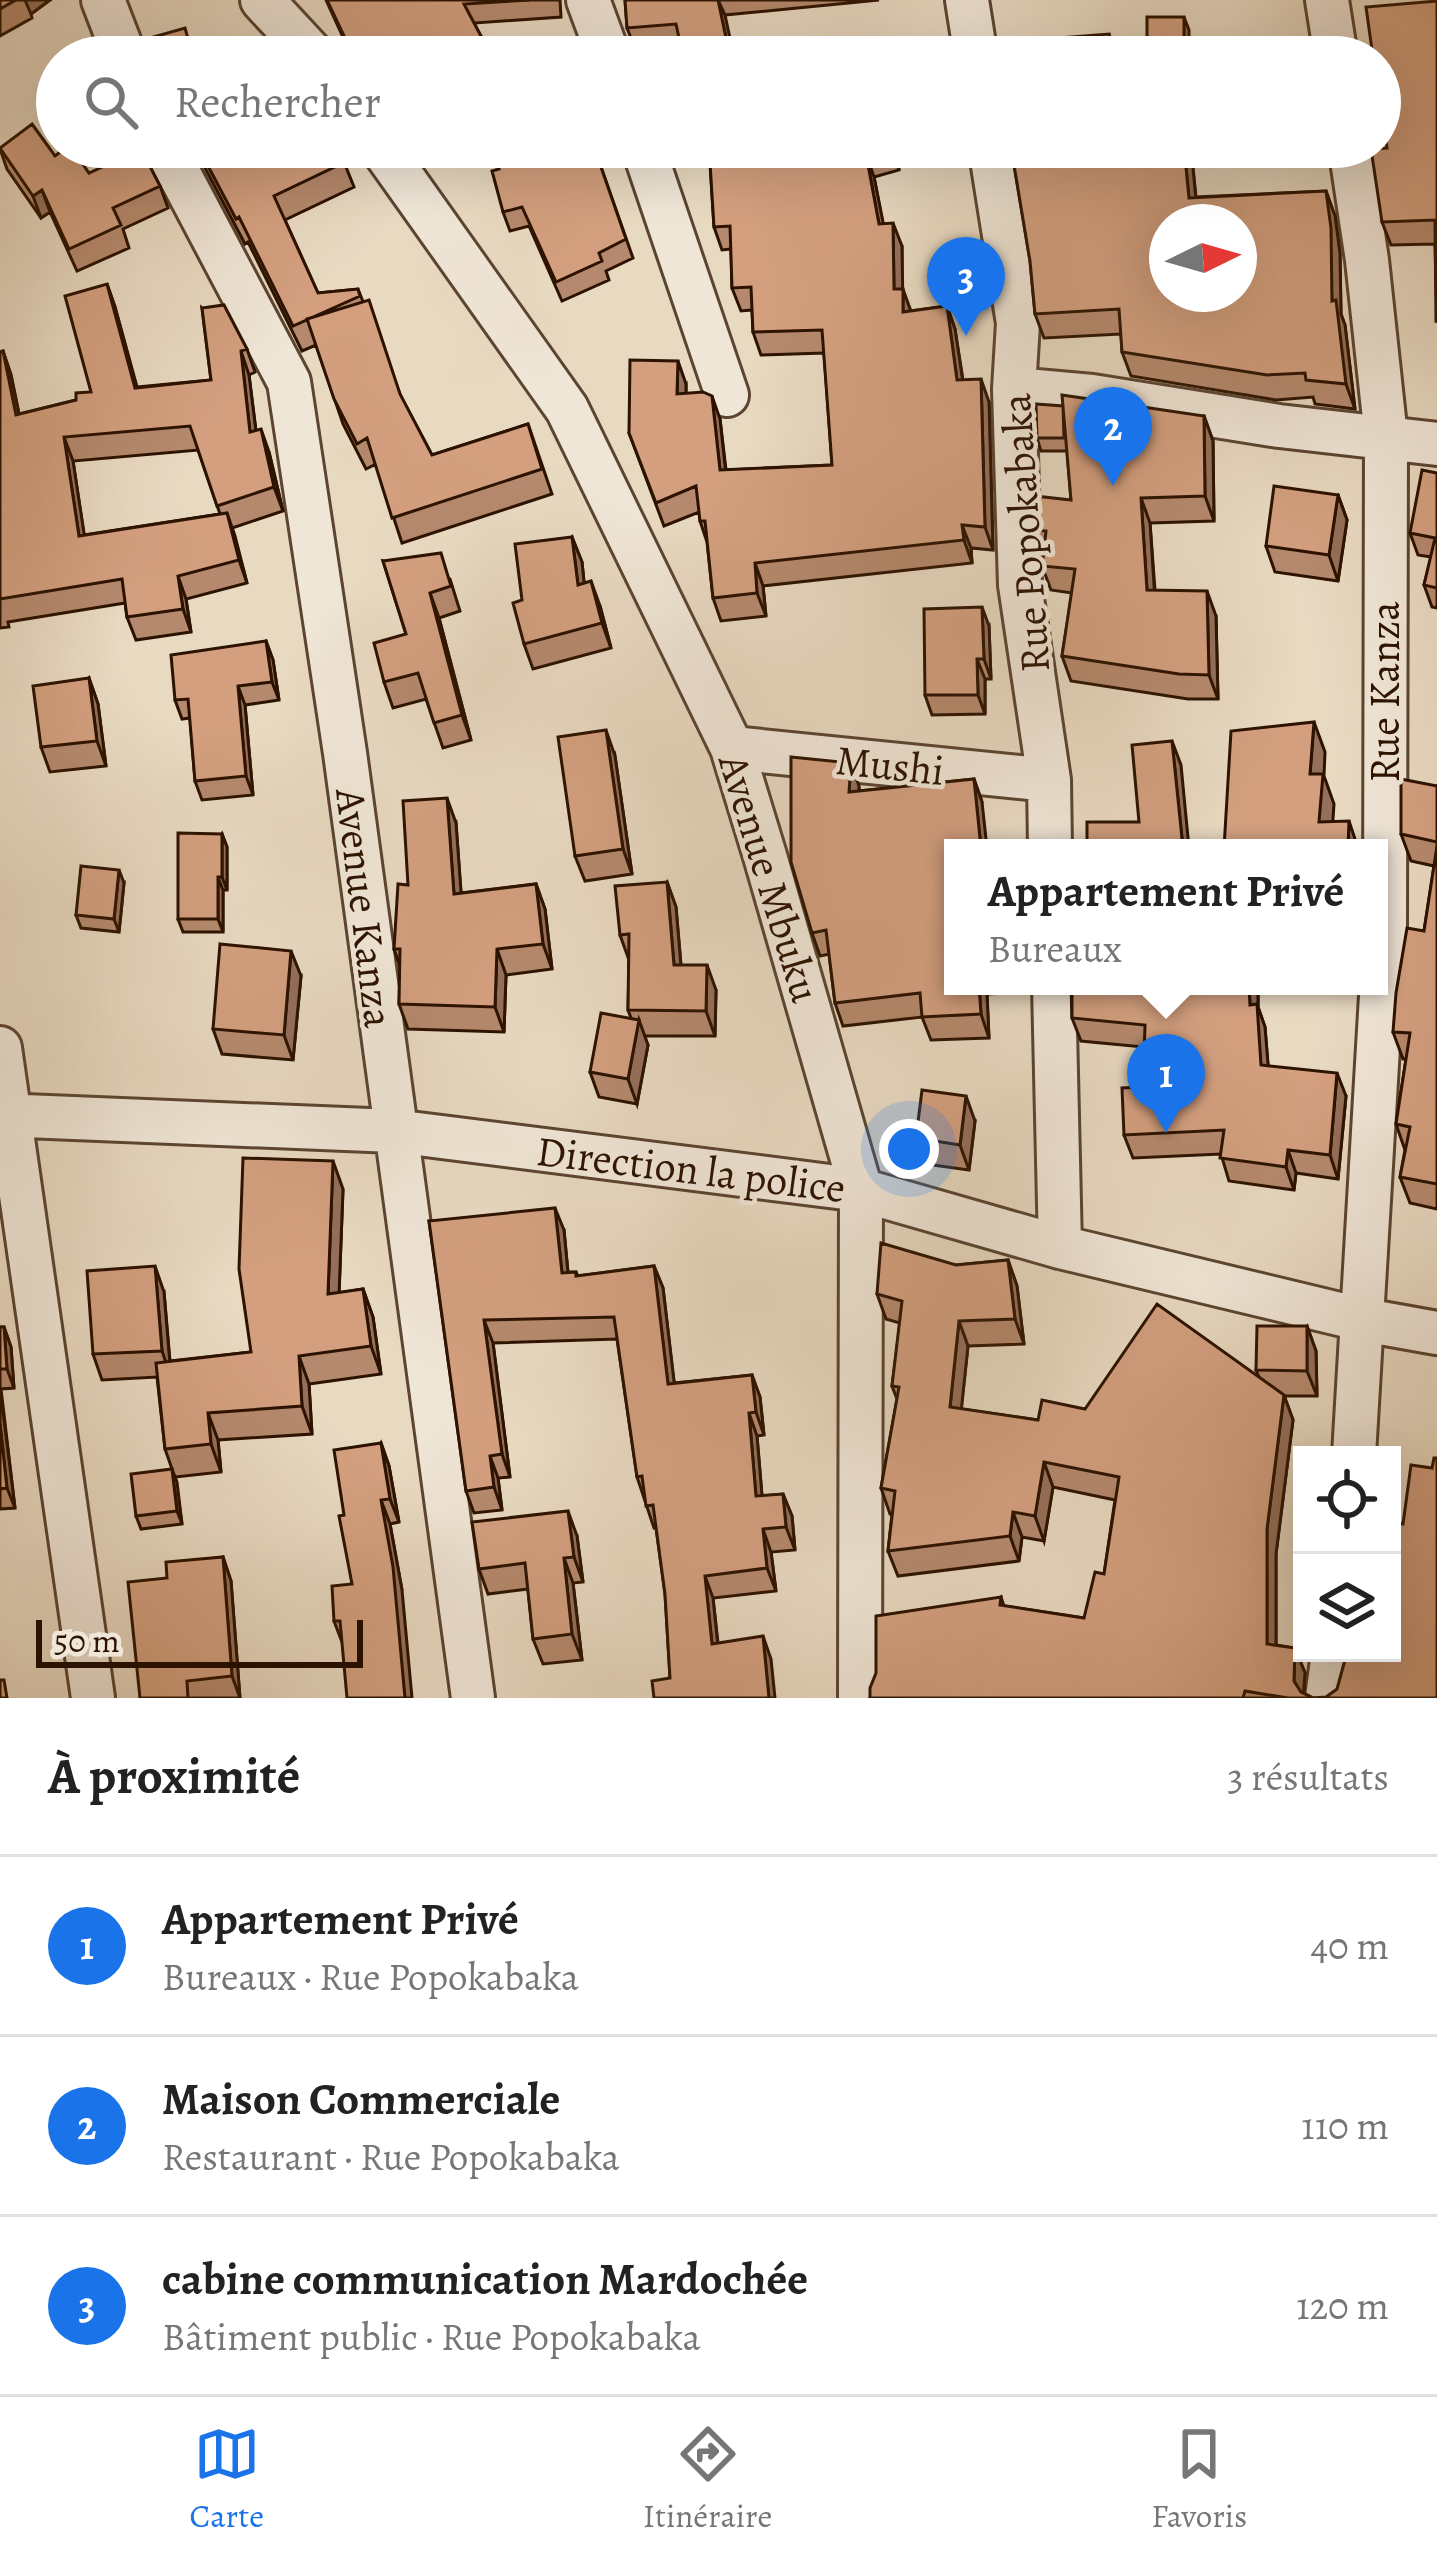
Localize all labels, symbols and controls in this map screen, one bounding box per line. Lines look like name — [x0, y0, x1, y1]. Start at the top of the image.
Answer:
search box — [36, 36, 1401, 168]
icon: search — [78, 69, 144, 135]
text: Rechercher — [174, 71, 381, 133]
north arrow — [1149, 204, 1257, 312]
pin: 3 — [927, 237, 1005, 336]
pin: 2 — [1074, 387, 1152, 486]
street label: Rue Popokabaka — [987, 391, 1063, 674]
street label: Rue Kanza — [1356, 601, 1413, 783]
street label: Mushi — [833, 731, 947, 799]
street label: Avenue Mbuku — [705, 746, 835, 1009]
street label: Avenue Kanza — [322, 784, 408, 1031]
popup — [944, 839, 1388, 995]
text: Appartement Privé — [988, 860, 1344, 922]
text: Bureaux — [988, 922, 1122, 975]
pin: 1 — [1127, 1034, 1205, 1133]
your location — [879, 1119, 939, 1179]
street label: Direction la police — [533, 1122, 849, 1216]
map controls — [1293, 1446, 1401, 1662]
button: locate — [1293, 1446, 1401, 1554]
button: layers — [1293, 1554, 1401, 1662]
scale bar — [36, 1614, 363, 1667]
text: 50 m — [54, 1618, 120, 1663]
text: À proximité — [48, 1741, 300, 1811]
text: 3 résultats — [1227, 1750, 1389, 1803]
text: Appartement Privé — [162, 1888, 519, 1950]
text: 1 — [80, 1919, 94, 1972]
text: 40 m — [1310, 1919, 1389, 1972]
text: Bureaux · Rue Popokabaka — [162, 1950, 579, 2003]
text: Maison Commerciale — [162, 2068, 560, 2130]
text: 2 — [78, 2099, 96, 2152]
text: 110 m — [1301, 2099, 1389, 2152]
text: Restaurant · Rue Popokabaka — [162, 2130, 620, 2183]
text: cabine communication Mardochée — [162, 2248, 808, 2310]
text: 3 — [79, 2279, 95, 2332]
text: 120 m — [1296, 2279, 1389, 2332]
text: Bâtiment public · Rue Popokabaka — [162, 2310, 701, 2363]
tab: Carte — [190, 2421, 264, 2538]
tab: Itinéraire — [643, 2421, 772, 2538]
tab: Favoris — [1151, 2421, 1247, 2538]

